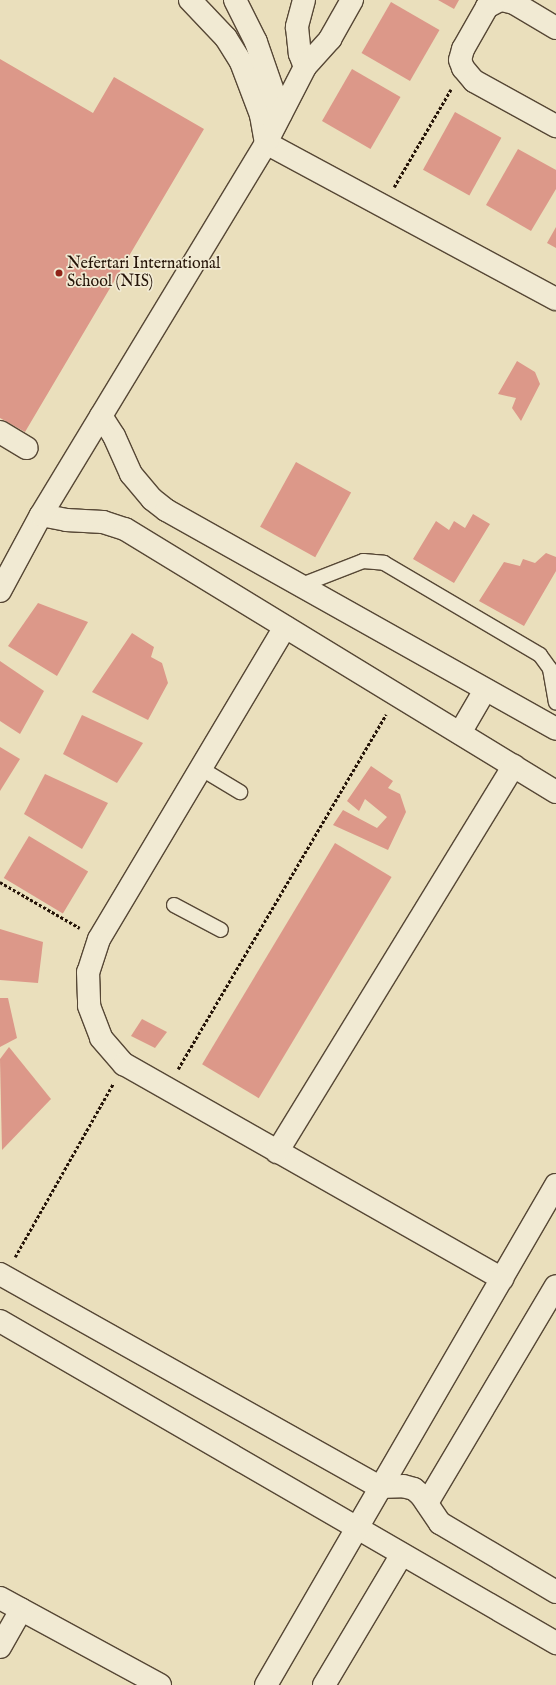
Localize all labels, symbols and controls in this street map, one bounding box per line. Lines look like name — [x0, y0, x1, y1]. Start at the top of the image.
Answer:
place label: Nefertari International School (NIS) — [67, 254, 220, 292]
marker: Nefertari International School (NIS) — [54, 268, 64, 278]

